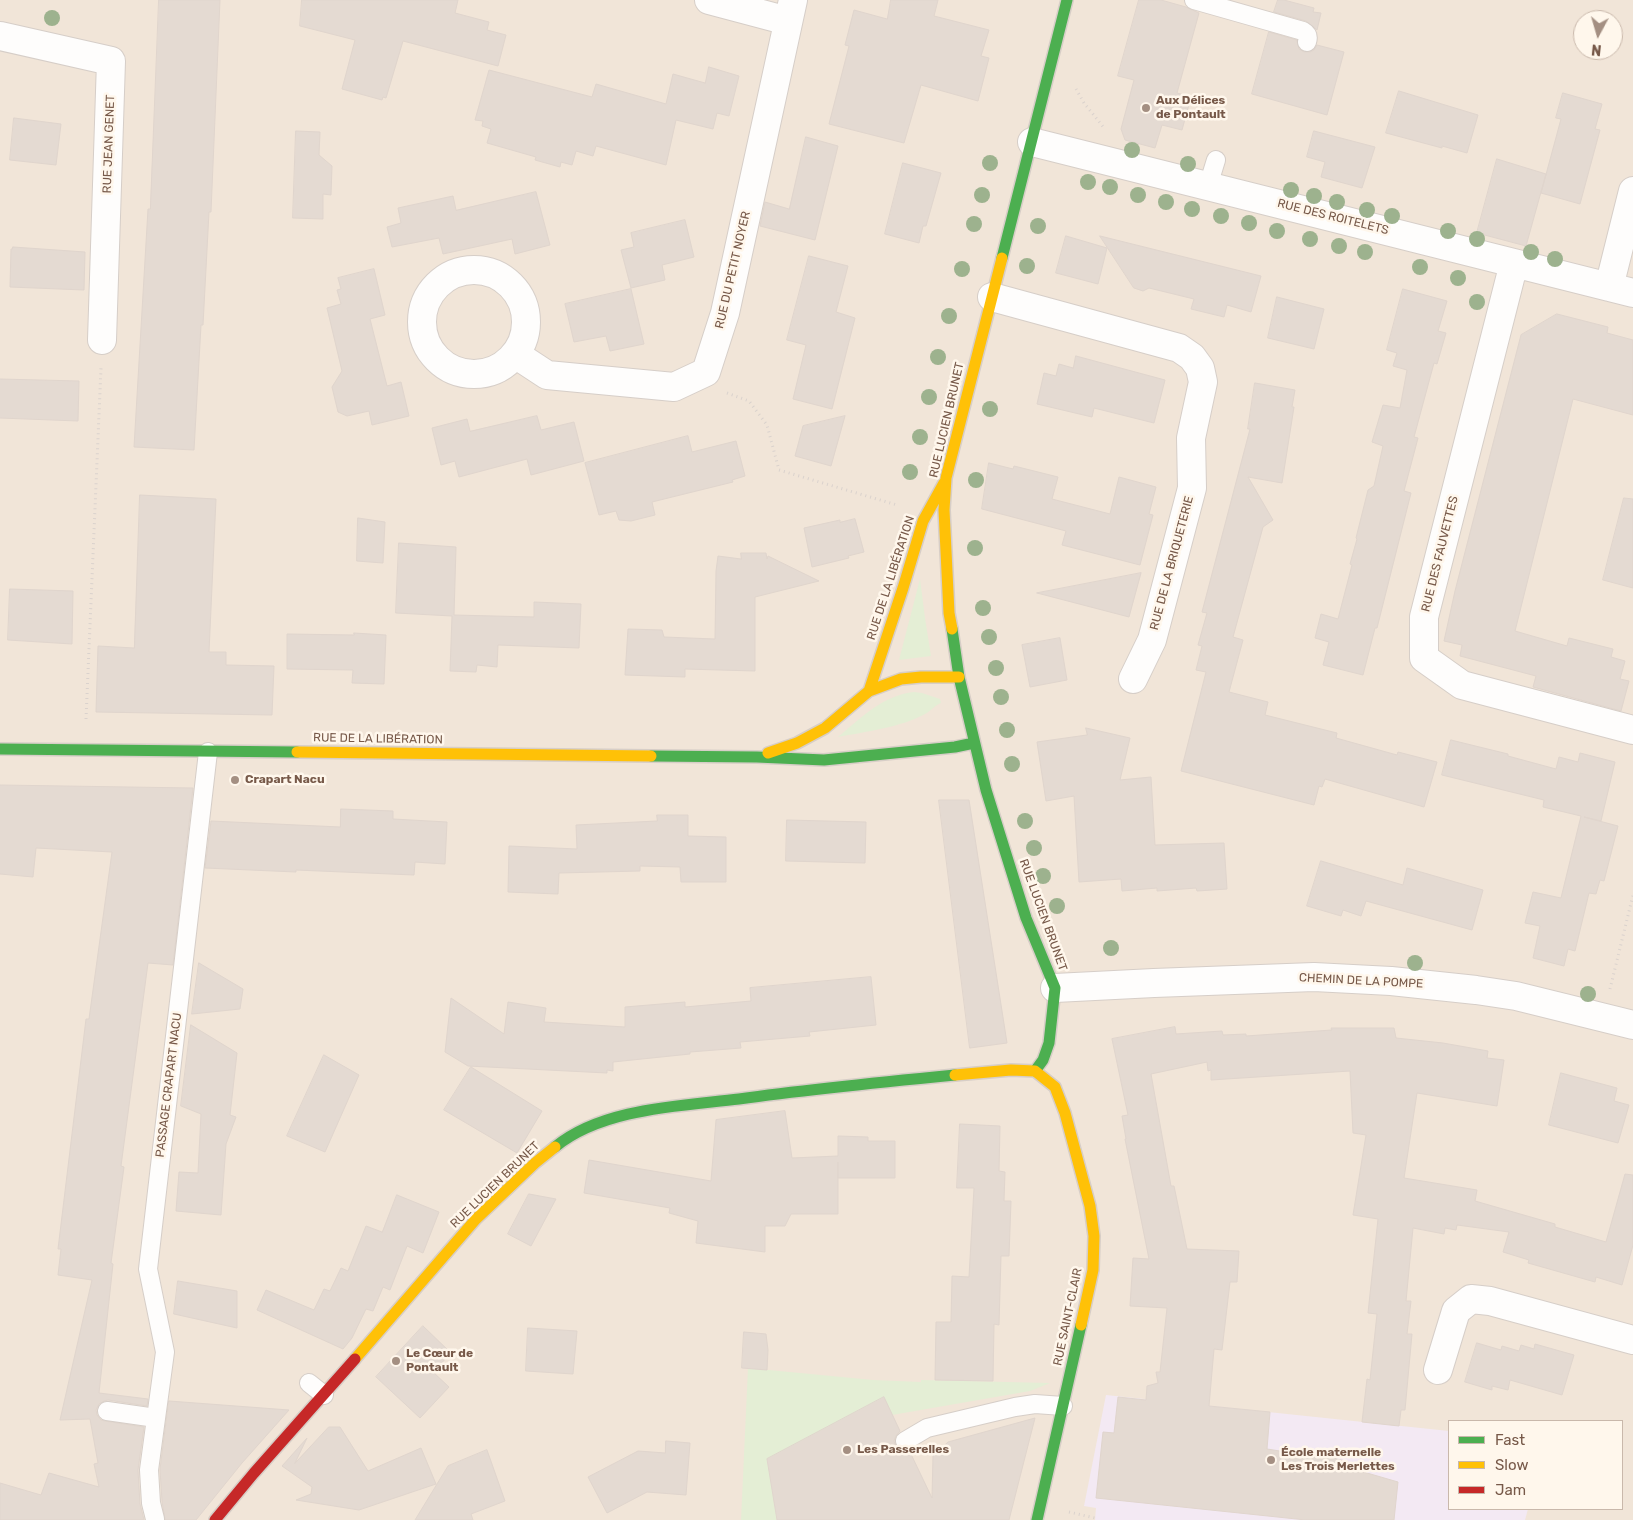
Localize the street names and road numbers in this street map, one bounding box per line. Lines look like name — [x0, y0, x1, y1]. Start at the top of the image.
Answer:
street label: RUE JEAN GENET — [100, 94, 118, 194]
street label: RUE DES ROITELETS — [1276, 196, 1390, 238]
street label: RUE DU PETIT NOYER — [712, 210, 754, 330]
street label: RUE LUCIEN BRUNET — [927, 361, 967, 479]
street label: RUE DE LA BRIQUETERIE — [1147, 494, 1197, 632]
street label: RUE DES FAUVETTES — [1419, 495, 1461, 613]
street label: RUE DE LA LIBÉRATION — [864, 514, 918, 642]
street label: RUE DE LA LIBÉRATION — [313, 731, 443, 747]
street label: RUE LUCIEN BRUNET — [1016, 857, 1070, 973]
street label: CHEMIN DE LA POMPE — [1298, 971, 1424, 991]
street label: PASSAGE CRAPART NACU — [153, 1012, 185, 1158]
street label: RUE LUCIEN BRUNET — [448, 1139, 542, 1231]
street label: RUE SAINT-CLAIR — [1051, 1267, 1085, 1367]

